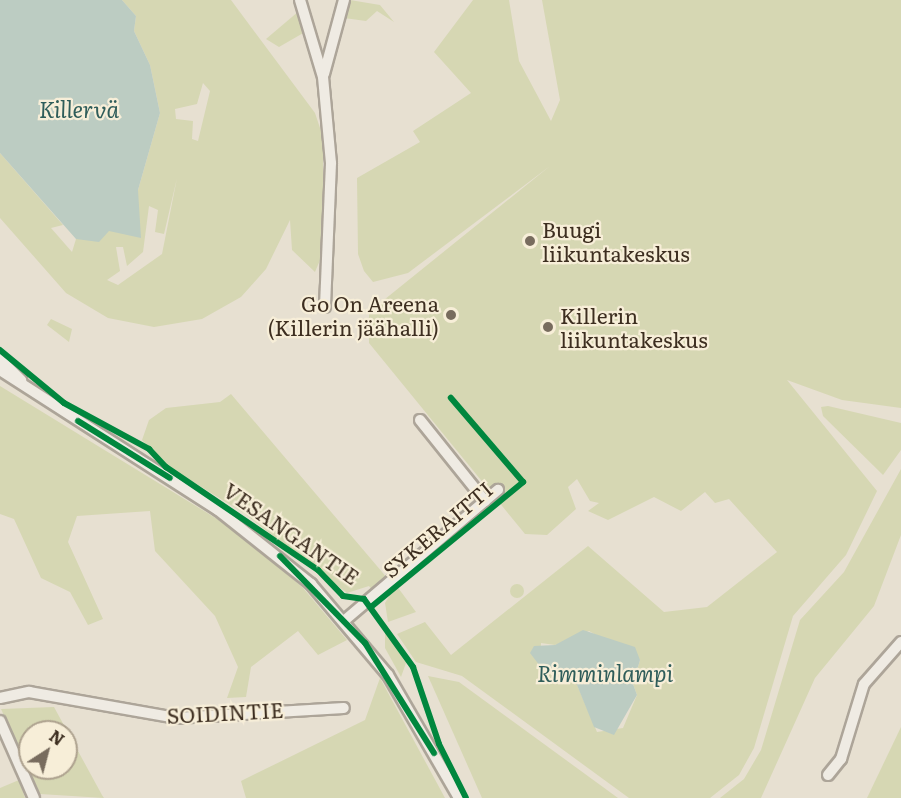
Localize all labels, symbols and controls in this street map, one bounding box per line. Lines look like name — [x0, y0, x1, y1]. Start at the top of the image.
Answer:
water label: Killervä — [39, 96, 119, 122]
place label: Buugi liikuntakeskus — [542, 216, 690, 266]
marker: Buugi liikuntakeskus — [523, 234, 537, 248]
place label: Go On Areena (Killerin jäähalli) — [268, 290, 439, 340]
place label: Killerin liikuntakeskus — [560, 302, 708, 352]
marker: Go On Areena (Killerin jäähalli) — [444, 308, 458, 322]
marker: Killerin liikuntakeskus — [541, 320, 555, 334]
street label: SYKERAITTI — [377, 476, 497, 582]
street label: VESANGANTIE — [219, 477, 365, 589]
water label: Rimminlampi — [537, 660, 673, 686]
street label: SOIDINTIE — [166, 696, 284, 728]
north arrow — [18, 720, 78, 780]
text: N — [45, 723, 70, 751]

